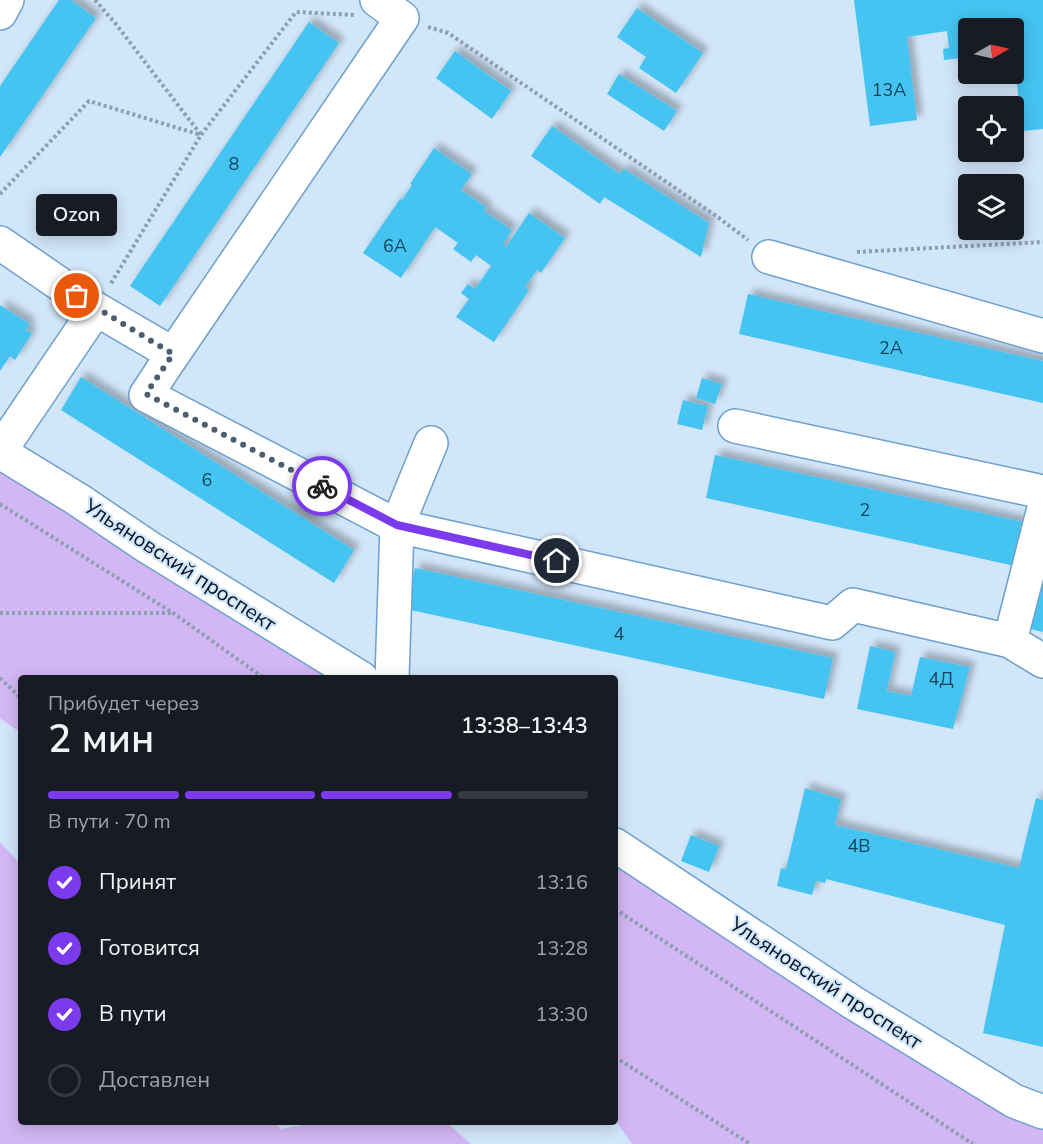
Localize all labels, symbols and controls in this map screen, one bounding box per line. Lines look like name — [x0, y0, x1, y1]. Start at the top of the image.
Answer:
north arrow — [958, 18, 1024, 84]
map controls — [958, 18, 1024, 240]
house number: 13А — [872, 78, 906, 102]
button: locate — [958, 96, 1024, 162]
house number: 8 — [229, 152, 239, 176]
button: layers — [958, 174, 1024, 240]
callout: Ozon — [36, 194, 118, 236]
text: Ozon — [53, 201, 100, 228]
house number: 6А — [383, 234, 407, 258]
pin — [51, 270, 102, 321]
icon: bag — [60, 279, 93, 312]
house number: 2А — [879, 336, 903, 360]
courier — [292, 456, 352, 516]
house number: 6 — [202, 468, 212, 492]
icon: bike — [306, 470, 339, 503]
street label: Ульяновский проспект — [78, 492, 282, 638]
house number: 2 — [860, 498, 870, 522]
pin — [531, 535, 582, 586]
icon: home — [540, 544, 573, 577]
house number: 4 — [614, 622, 625, 646]
house number: 4Д — [929, 667, 953, 691]
text: Прибудет через — [48, 690, 199, 717]
text: 13:38–13:43 — [461, 711, 588, 741]
text: 2 мин — [48, 713, 154, 766]
text: В пути · 70 m — [48, 808, 171, 835]
house number: 4В — [848, 834, 870, 858]
icon: check — [48, 866, 81, 899]
text: Принят — [99, 867, 176, 897]
text: 13:16 — [535, 869, 588, 896]
street label: Ульяновский проспект — [724, 910, 928, 1056]
icon: check — [48, 932, 81, 965]
text: Готовится — [99, 933, 200, 963]
text: 13:28 — [535, 935, 588, 962]
icon: check — [48, 998, 81, 1031]
text: В пути — [99, 999, 167, 1029]
text: 13:30 — [535, 1001, 588, 1028]
text: Доставлен — [99, 1065, 210, 1095]

